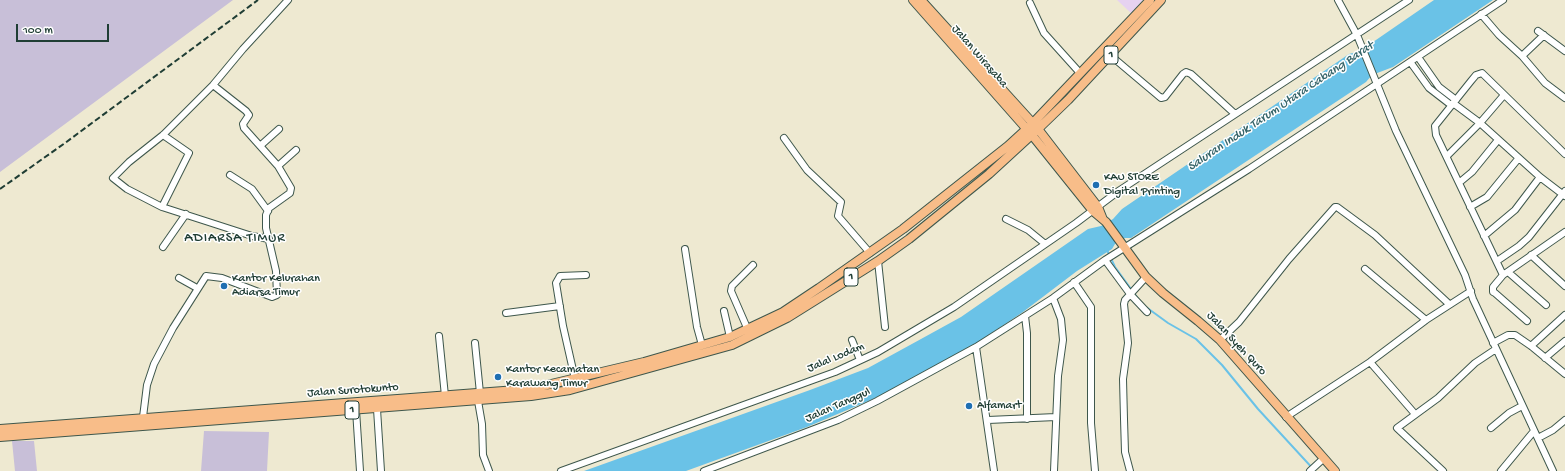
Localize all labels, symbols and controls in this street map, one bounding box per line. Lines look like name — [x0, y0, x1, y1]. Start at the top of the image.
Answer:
scale bar — [18, 16, 111, 42]
street label: Jalan Wirasaba — [948, 23, 1010, 91]
text: 100 m — [23, 24, 53, 38]
water label: Saluran Induk Tarum Utara Cabang Barat — [1185, 39, 1377, 175]
road number: 1 — [1104, 46, 1118, 64]
place label: KAU STORE Digital Printing — [1104, 171, 1180, 199]
marker: KAU STORE Digital Printing — [1091, 180, 1101, 190]
district label: ADIARSA TIMUR — [184, 231, 286, 247]
road number: 1 — [844, 268, 858, 286]
place label: Kantor Kelurahan Adiarsa Timur — [232, 272, 320, 300]
marker: Kantor Kelurahan Adiarsa Timur — [219, 281, 229, 291]
street label: Jalan Syeh Quro — [1203, 309, 1269, 379]
street label: Jalal Lodam — [805, 340, 867, 376]
place label: Kantor Kecamatan Karawang Timur — [506, 363, 599, 391]
marker: Kantor Kecamatan Karawang Timur — [493, 372, 503, 382]
street label: Jalan Surotokunto — [307, 381, 399, 401]
street label: Jalan Tanggul — [803, 385, 873, 427]
place label: Alfamart — [977, 399, 1021, 413]
road number: 1 — [345, 401, 359, 419]
marker: Alfamart — [964, 401, 974, 411]

